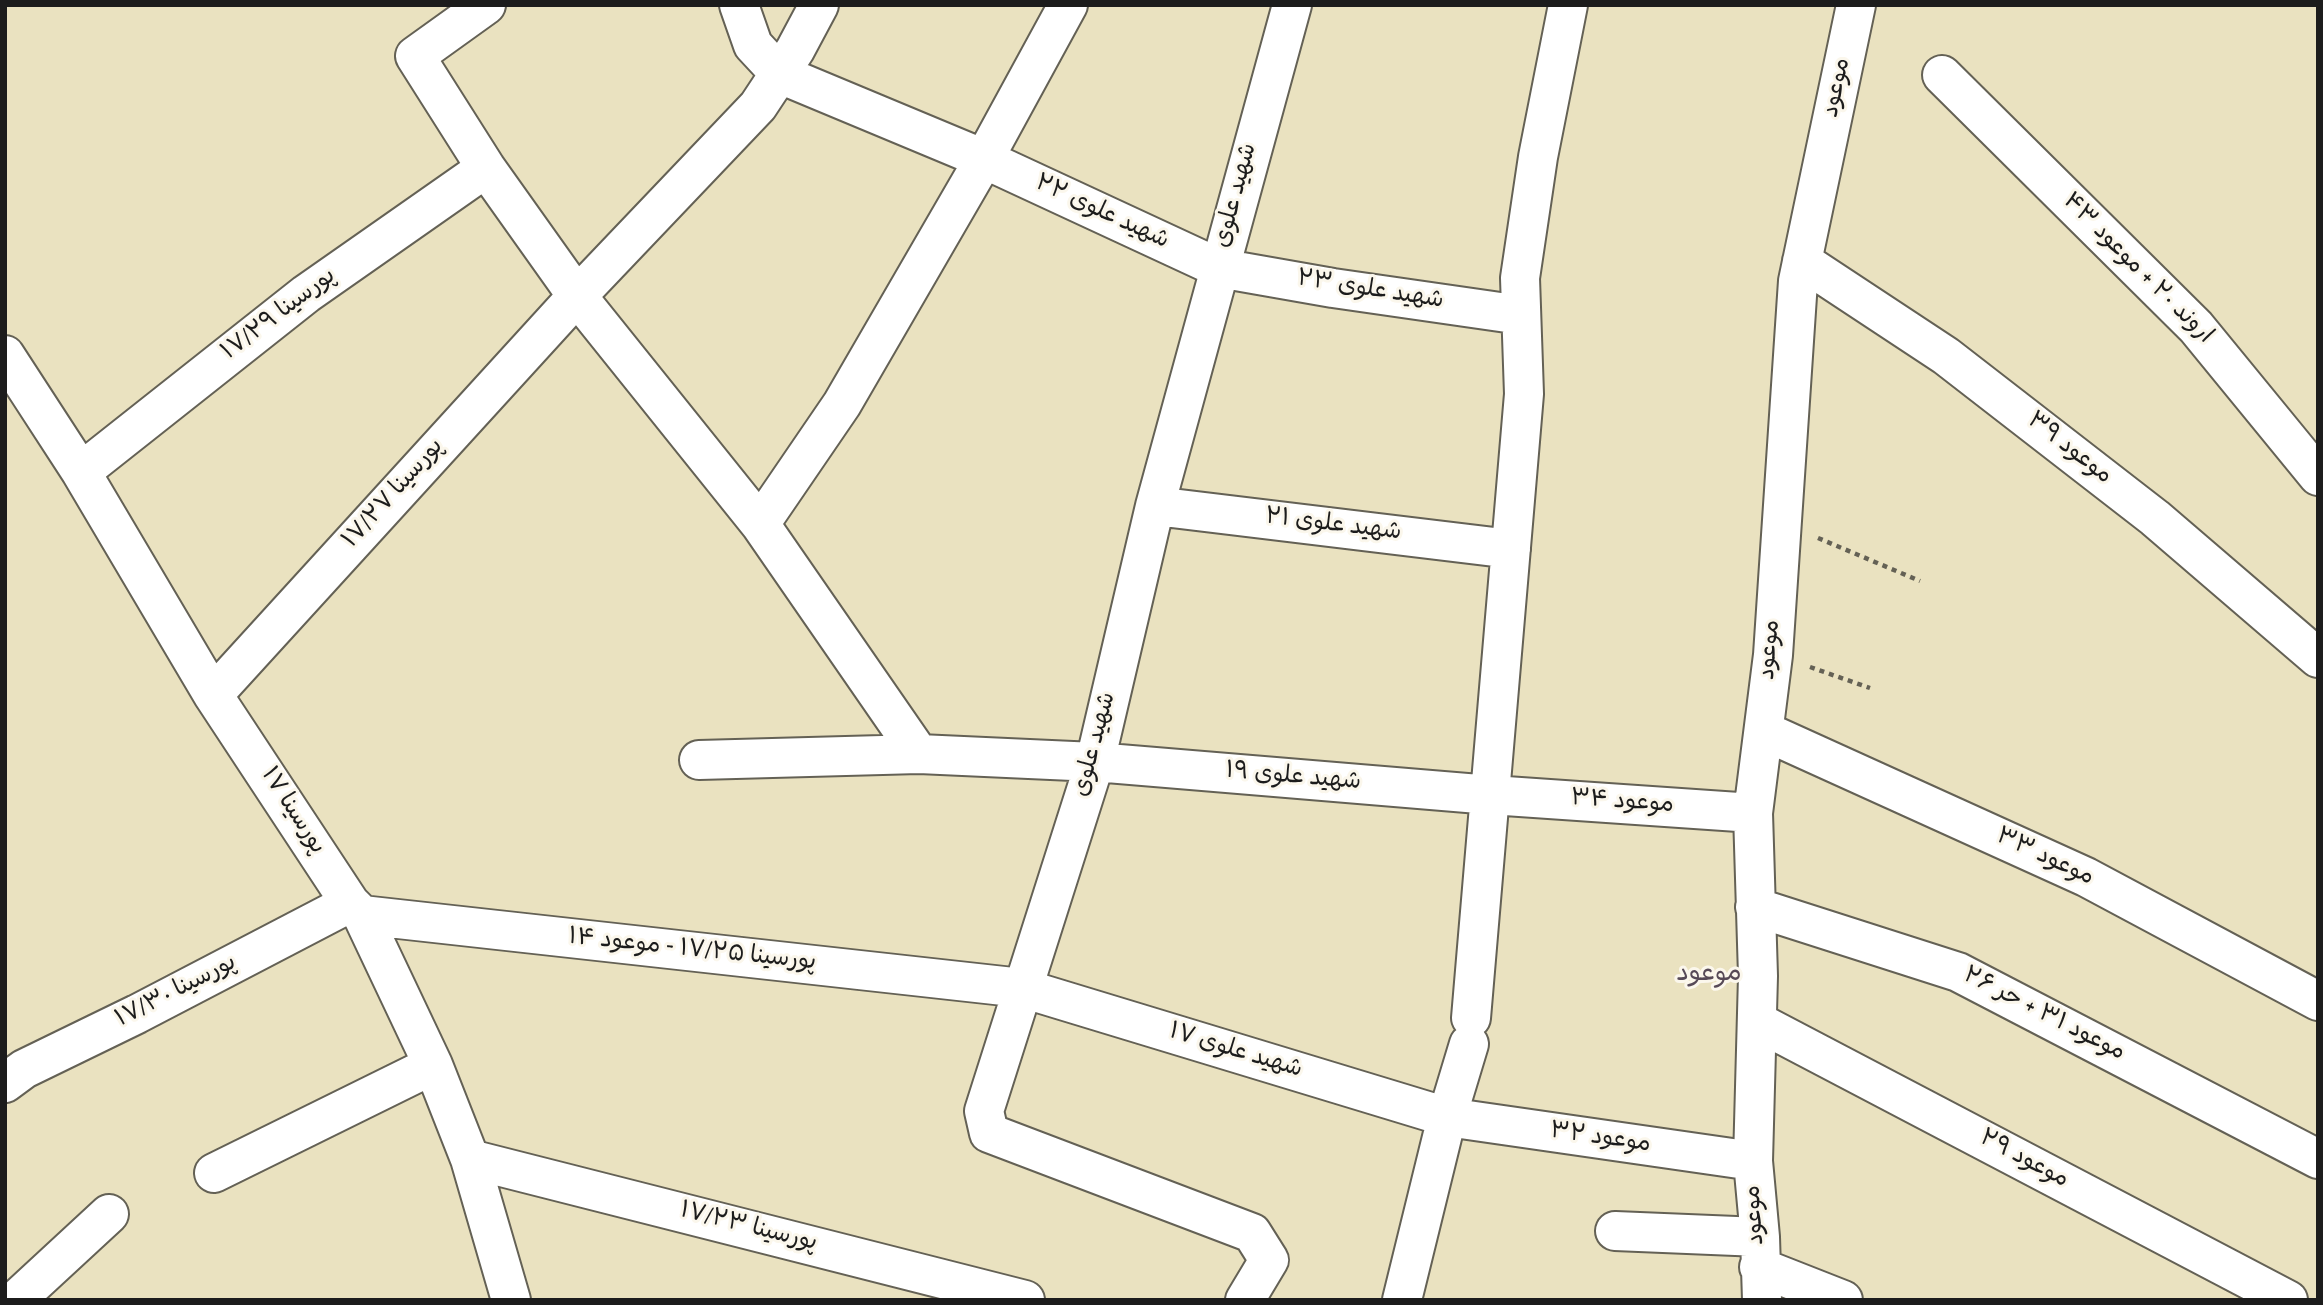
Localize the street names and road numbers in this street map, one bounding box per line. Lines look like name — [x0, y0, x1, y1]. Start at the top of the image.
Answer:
street label: موعود — [1819, 56, 1859, 120]
street label: شهید علوی — [1210, 141, 1266, 251]
street label: شهید علوی ۲۲ — [1029, 170, 1173, 258]
street label: اروند ۲۰ + موعود ۴۳ — [2055, 189, 2217, 351]
street label: پورسینا ۱۷/۲۹ — [217, 264, 343, 368]
street label: شهید علوی ۲۳ — [1295, 266, 1445, 318]
street label: موعود ۳۹ — [2020, 408, 2116, 492]
street label: پورسینا ۱۷/۲۷ — [338, 434, 452, 556]
street label: شهید علوی ۲۱ — [1263, 504, 1403, 550]
street label: موعود — [1755, 619, 1789, 681]
street label: شهید علوی — [1069, 690, 1125, 800]
street label: شهید علوی ۱۹ — [1224, 759, 1362, 799]
street label: پورسینا ۱۷ — [252, 763, 330, 861]
street label: موعود ۳۴ — [1569, 786, 1675, 822]
street label: موعود ۳۳ — [1990, 824, 2098, 894]
street label: پورسینا ۱۷/۲۵ - موعود ۱۴ — [567, 925, 817, 979]
street label: پورسینا ۱۷/۳۰ — [112, 950, 242, 1036]
street label: موعود ۳۱ + حر ۲۶ — [1957, 963, 2129, 1069]
street label: شهید علوی ۱۷ — [1165, 1019, 1305, 1087]
street label: موعود ۳۲ — [1548, 1119, 1652, 1161]
street label: موعود ۲۹ — [1973, 1126, 2073, 1196]
street label: موعود — [1741, 1184, 1773, 1246]
street label: پورسینا ۱۷/۲۳ — [676, 1198, 820, 1260]

